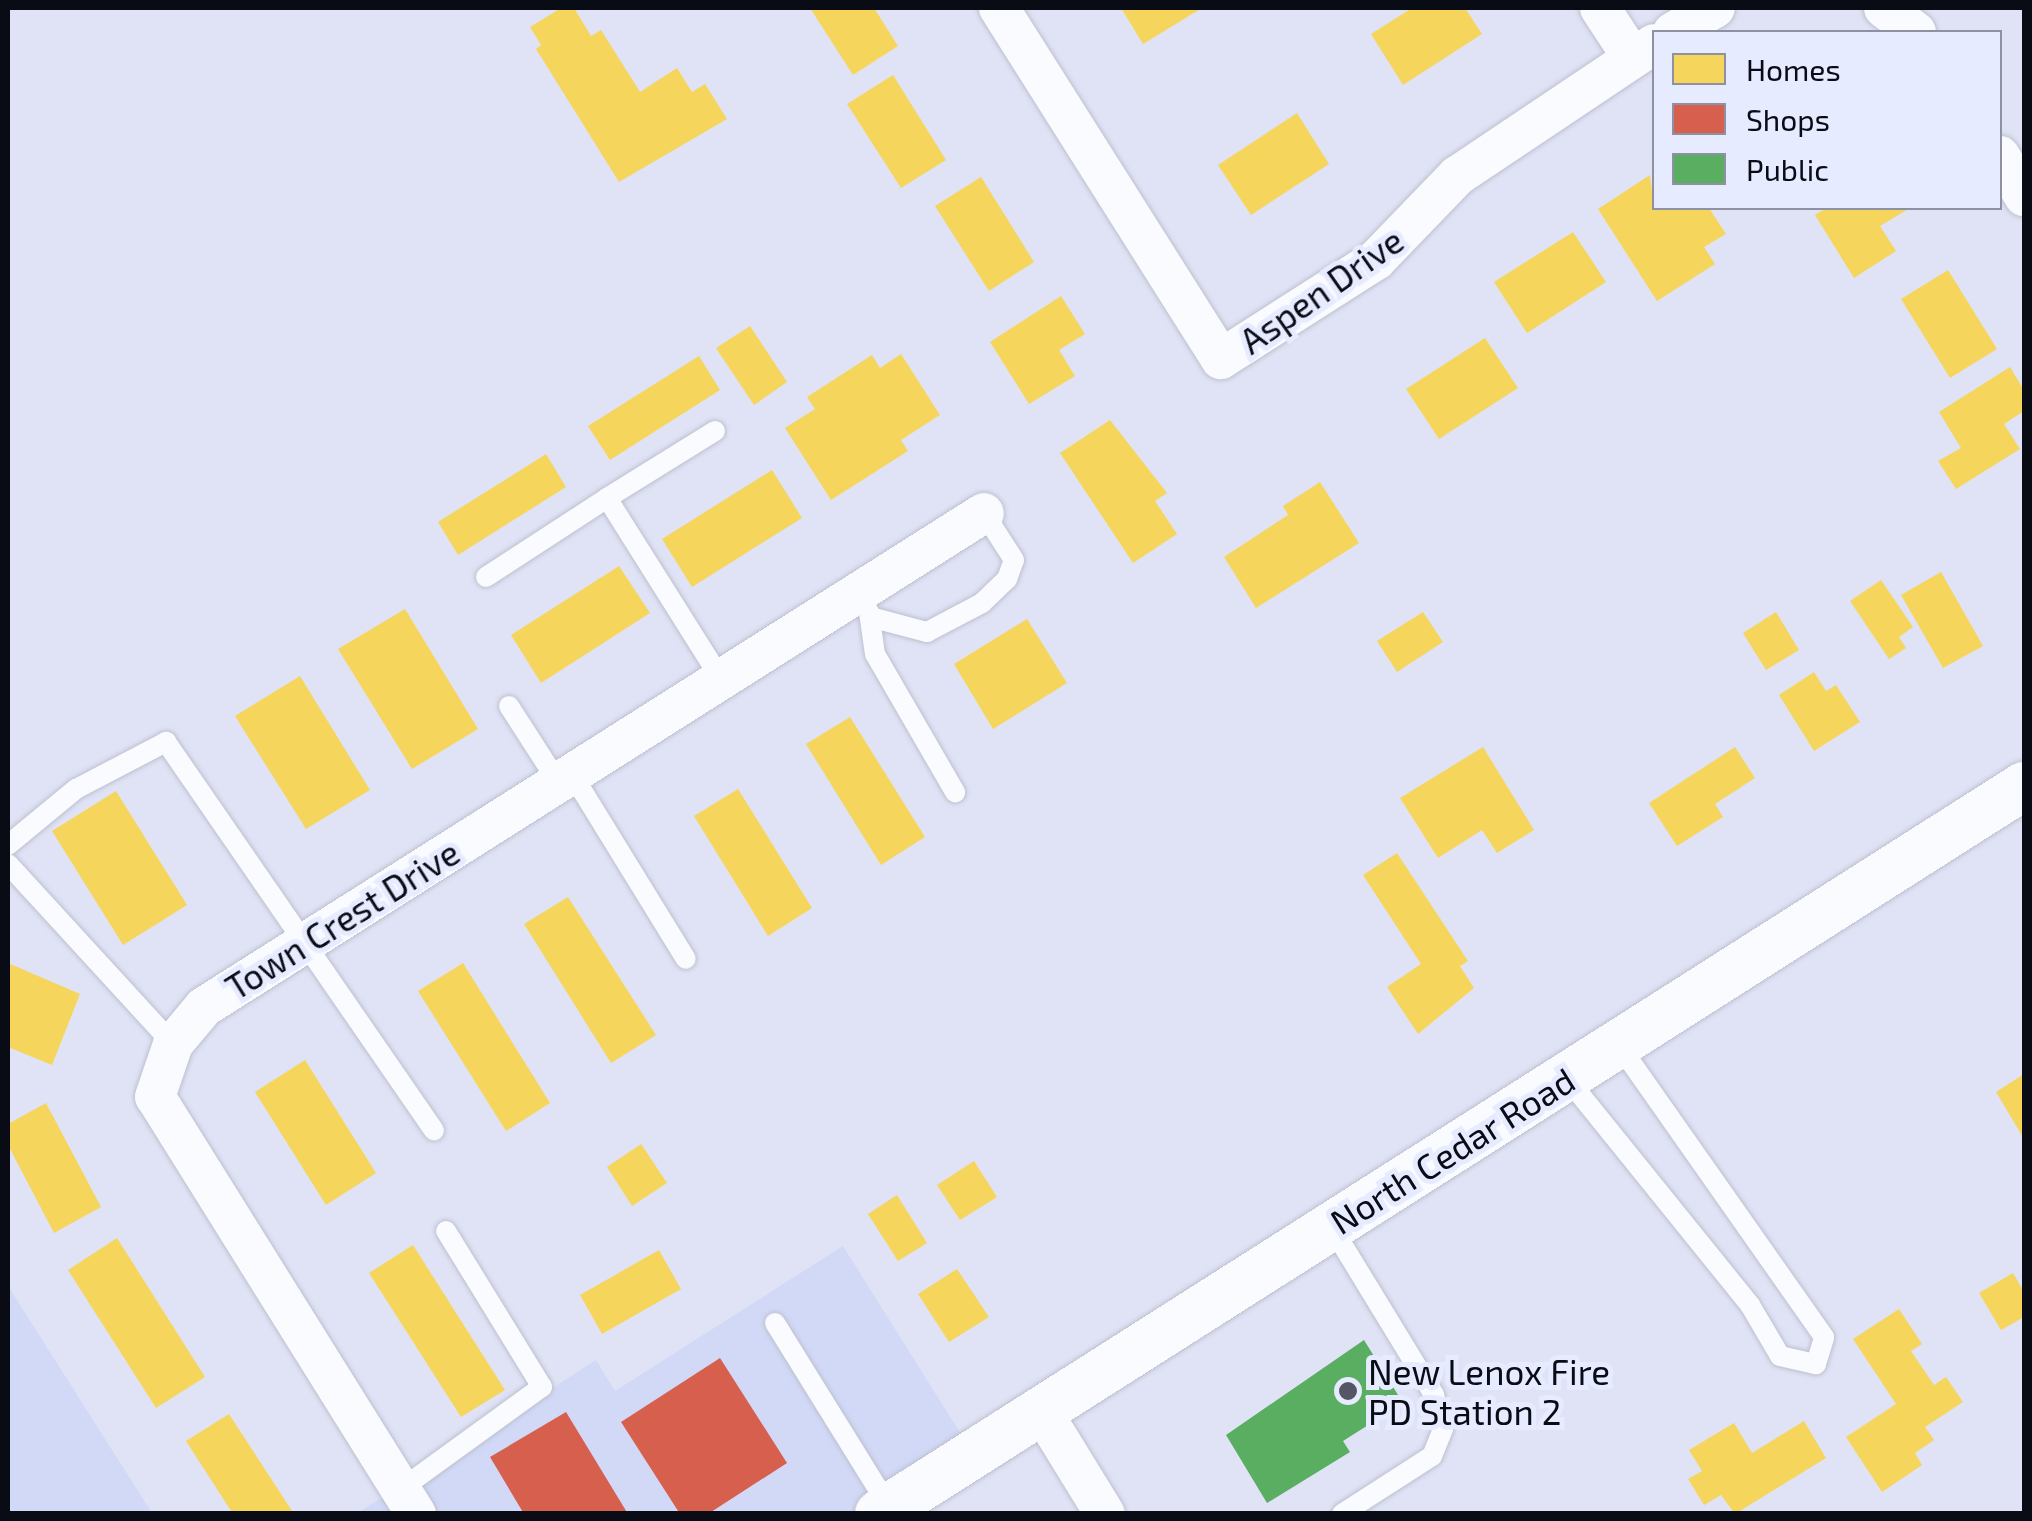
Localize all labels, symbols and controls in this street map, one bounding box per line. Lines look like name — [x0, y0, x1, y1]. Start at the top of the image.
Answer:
legend — [1652, 30, 2002, 210]
text: Homes — [1746, 51, 1841, 87]
text: Shops — [1746, 101, 1830, 137]
text: Public — [1746, 151, 1829, 187]
street label: Aspen Drive — [1231, 218, 1411, 362]
street label: Town Crest Drive — [217, 830, 467, 1008]
street label: North Cedar Road — [1322, 1058, 1582, 1242]
place label: New Lenox Fire PD Station 2 — [1368, 1350, 1611, 1432]
marker: New Lenox Fire PD Station 2 — [1337, 1380, 1359, 1402]

